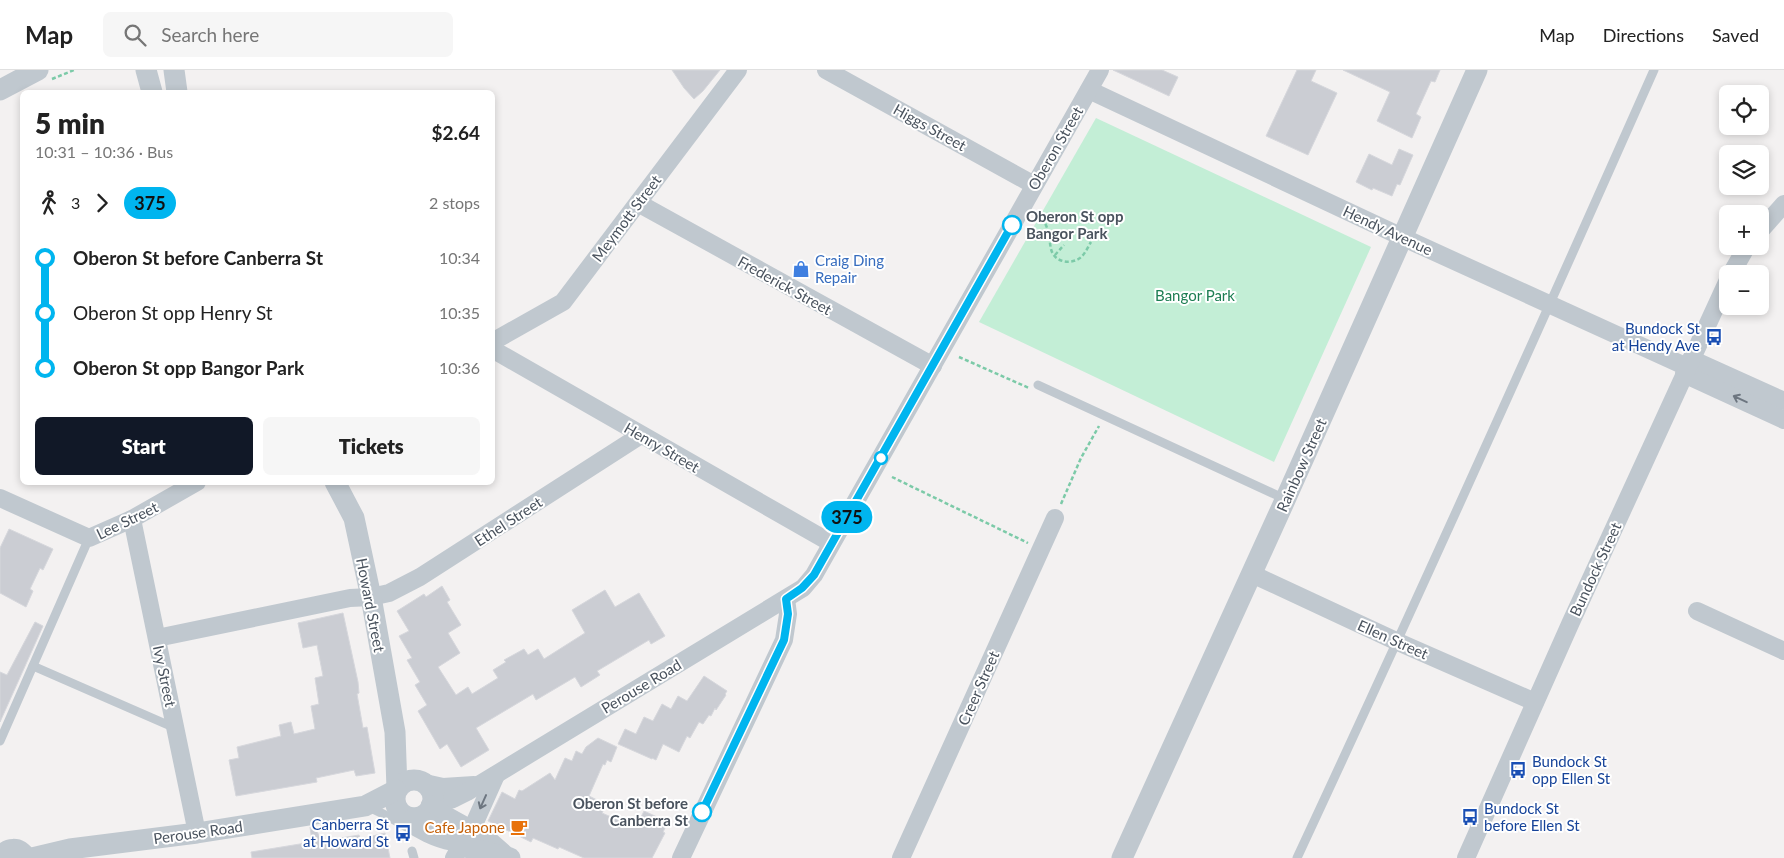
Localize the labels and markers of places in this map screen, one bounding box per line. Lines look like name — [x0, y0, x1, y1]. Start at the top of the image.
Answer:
place label: Oberon St opp Bangor Park — [1026, 207, 1123, 242]
marker: Oberon St opp Bangor Park — [1002, 215, 1022, 235]
place label: Craig Ding Repair — [815, 251, 884, 286]
shop icon: Craig Ding Repair — [791, 259, 811, 279]
place label: Bundock St at Hendy Ave — [1612, 319, 1701, 354]
bus stop icon: Bundock St at Hendy Ave — [1704, 327, 1724, 347]
unlabelled marker — [874, 451, 888, 465]
place label: Bundock St opp Ellen St — [1532, 752, 1611, 787]
bus stop icon: Bundock St opp Ellen St — [1508, 760, 1528, 780]
place label: Oberon St before Canberra St — [573, 794, 688, 829]
place label: Bundock St before Ellen St — [1484, 799, 1580, 834]
marker: Oberon St before Canberra St — [692, 802, 712, 822]
bus stop icon: Bundock St before Ellen St — [1460, 807, 1480, 827]
place label: Canberra St at Howard St — [303, 815, 390, 850]
cafe icon: Cafe Japone — [509, 817, 529, 837]
place label: Cafe Japone — [425, 818, 505, 836]
bus stop icon: Canberra St at Howard St — [393, 823, 413, 843]

